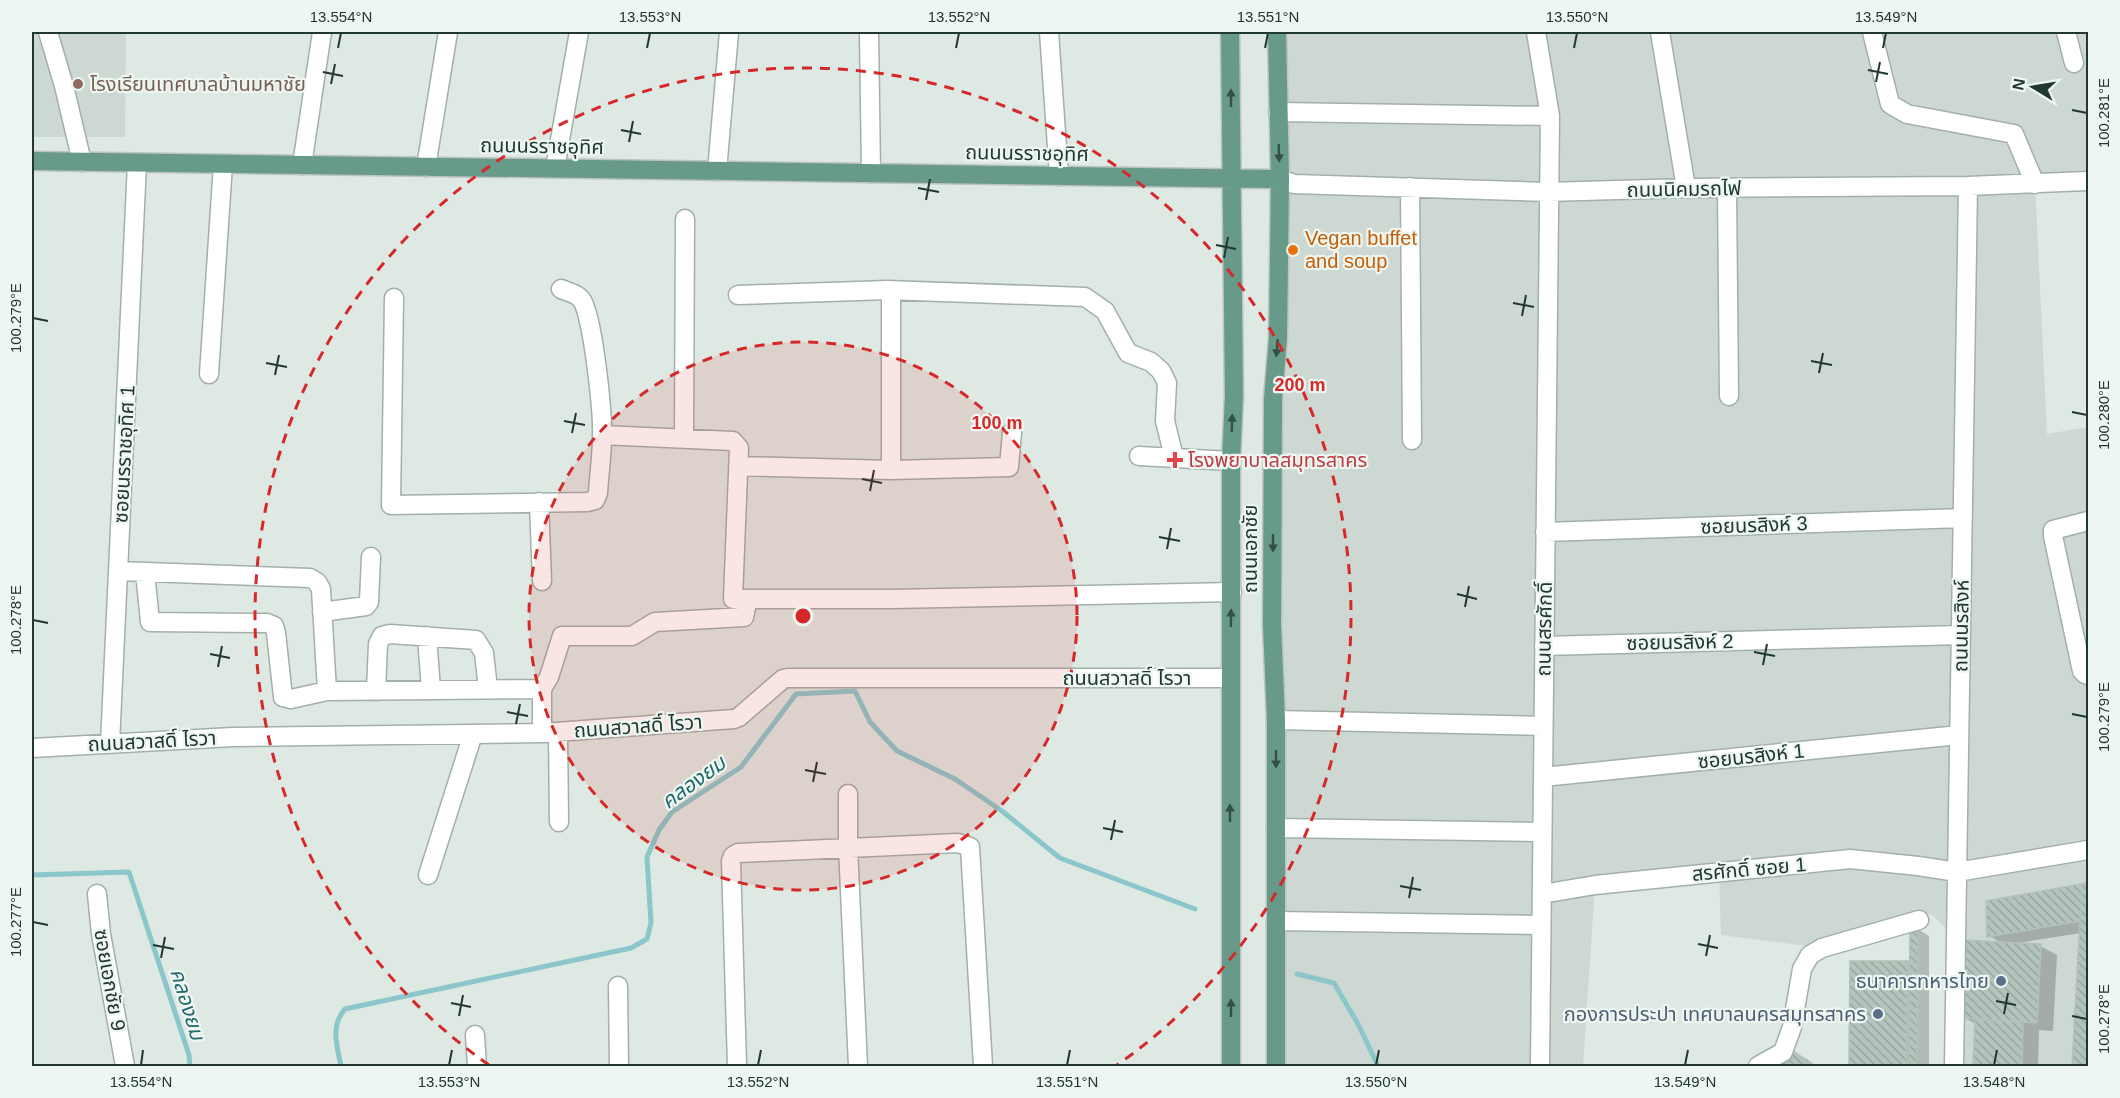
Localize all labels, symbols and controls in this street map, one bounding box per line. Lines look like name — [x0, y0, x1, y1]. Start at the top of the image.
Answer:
text: 13.554°N — [310, 8, 372, 25]
text: 13.553°N — [619, 8, 681, 25]
text: 13.552°N — [928, 8, 990, 25]
text: 13.551°N — [1237, 8, 1299, 25]
text: 13.550°N — [1546, 8, 1608, 25]
text: 13.549°N — [1855, 8, 1917, 25]
north arrow — [2003, 57, 2063, 117]
place label: โรงเรียนเทศบาลบ้านมหาชัย — [90, 73, 306, 95]
marker: โรงเรียนเทศบาลบ้านมหาชัย — [71, 77, 85, 91]
text: N — [2009, 77, 2028, 92]
text: 100.281°E — [2095, 78, 2112, 148]
one-way arrow — [1226, 89, 1236, 108]
street label: ถนนนรราชอุทิศ — [480, 134, 604, 159]
street label: ถนนนรราชอุทิศ — [965, 141, 1089, 166]
one-way arrow — [1274, 143, 1284, 162]
street label: ถนนนิคมรถไฟ — [1627, 177, 1742, 201]
place label: Vegan buffet and soup — [1305, 227, 1417, 272]
marker: Vegan buffet and soup — [1286, 243, 1300, 257]
text: 100.279°E — [7, 283, 24, 353]
one-way arrow — [1272, 338, 1282, 357]
text: 200 m — [1274, 375, 1326, 395]
text: 100.280°E — [2095, 380, 2112, 450]
street label: ซอยนรราชอุทิศ 1 — [109, 384, 140, 524]
text: 100 m — [971, 413, 1023, 433]
one-way arrow — [1228, 414, 1237, 433]
place label: โรงพยาบาลสมุทรสาคร — [1188, 449, 1367, 472]
marker: โรงพยาบาลสมุทรสาคร — [1166, 451, 1184, 469]
street label: ถนนเอกชัย — [1239, 505, 1261, 593]
street label: ซอยนรสิงห์ 3 — [1700, 512, 1808, 538]
one-way arrow — [1268, 533, 1278, 552]
street label: ถนนนรสิงห์ — [1949, 579, 1973, 672]
street label: ถนนสรศักดิ์ — [1531, 581, 1556, 677]
text: 100.278°E — [7, 585, 24, 655]
centre of rings — [793, 606, 813, 626]
one-way arrow — [1227, 609, 1236, 628]
street label: ซอยนรสิงห์ 2 — [1626, 630, 1734, 654]
street label: ถนนสวาสดิ์ ไรวา — [1063, 666, 1191, 689]
text: 100.279°E — [2095, 682, 2112, 752]
street label: ถนนสวาสดิ์ ไรวา — [573, 710, 703, 741]
street label: ถนนสวาสดิ์ ไรวา — [87, 726, 217, 755]
street label: ซอยนรสิงห์ 1 — [1697, 739, 1805, 773]
one-way arrow — [1271, 749, 1281, 768]
water label: คลองยม — [656, 750, 731, 813]
one-way arrow — [1225, 804, 1235, 823]
street label: สรศักดิ์ ซอย 1 — [1691, 852, 1807, 885]
text: 100.277°E — [7, 887, 24, 957]
street label: ซอยเอกชัย 9 — [90, 927, 130, 1033]
water label: คลองยม — [166, 965, 210, 1045]
place label: ธนาคารทหารไทย — [1856, 970, 1989, 992]
marker: ธนาคารทหารไทย — [1994, 974, 2008, 988]
text: 100.278°E — [2095, 984, 2112, 1054]
one-way arrow — [1226, 999, 1236, 1018]
place label: กองการประปา เทศบาลนครสมุทรสาคร — [1564, 1003, 1866, 1026]
marker: กองการประปา เทศบาลนครสมุทรสาคร — [1871, 1007, 1885, 1021]
text: 13.554°N — [110, 1073, 172, 1090]
text: 13.553°N — [418, 1073, 480, 1090]
text: 13.552°N — [727, 1073, 789, 1090]
text: 13.551°N — [1036, 1073, 1098, 1090]
text: 13.550°N — [1345, 1073, 1407, 1090]
text: 13.549°N — [1654, 1073, 1716, 1090]
text: 13.548°N — [1963, 1073, 2025, 1090]

